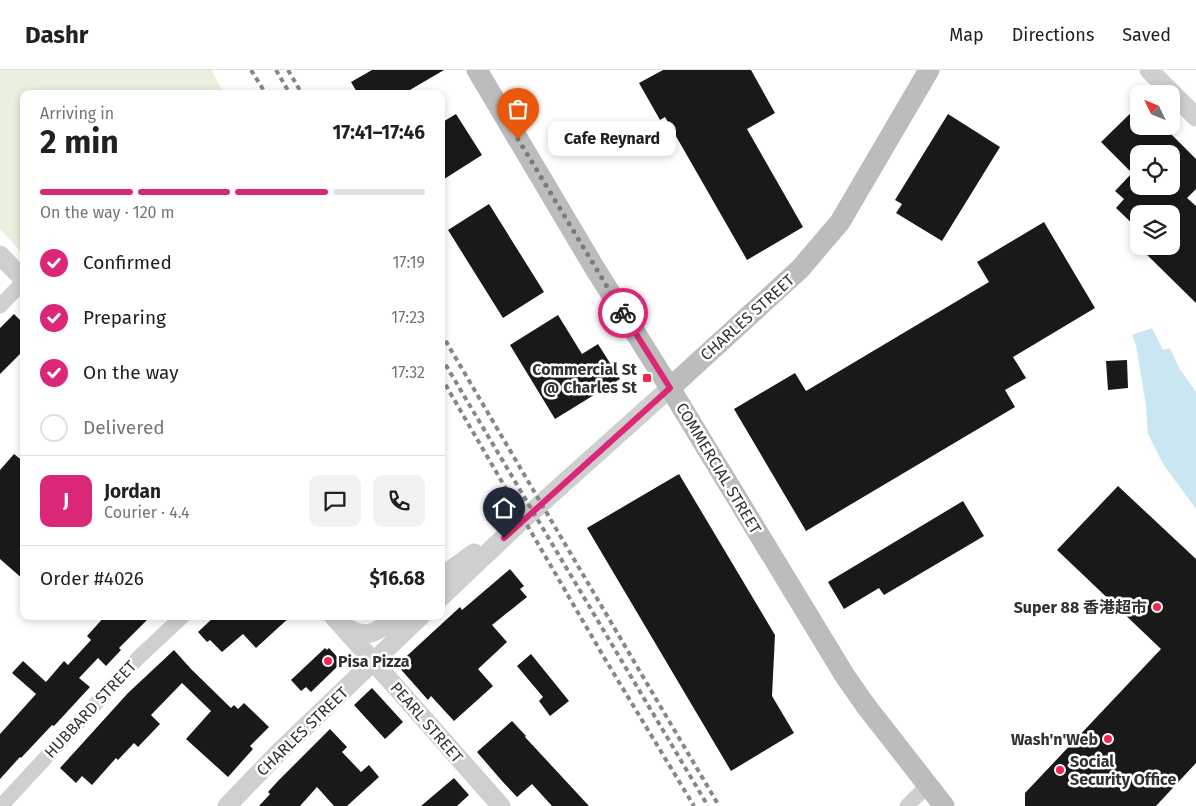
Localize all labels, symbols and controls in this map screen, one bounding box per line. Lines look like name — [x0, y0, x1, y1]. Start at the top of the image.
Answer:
text: Dashr — [25, 21, 88, 49]
text: Map — [949, 24, 984, 46]
text: Directions — [1012, 24, 1094, 46]
text: Saved — [1122, 24, 1171, 46]
north arrow — [1130, 85, 1180, 135]
map controls — [1130, 85, 1180, 255]
pin — [497, 88, 539, 139]
icon: bag — [504, 95, 532, 123]
text: Arriving in — [40, 104, 114, 123]
text: 17:41–17:46 — [332, 121, 425, 144]
callout: Cafe Reynard — [548, 122, 676, 156]
text: 2 min — [40, 123, 119, 161]
text: Cafe Reynard — [564, 129, 660, 148]
button: locate — [1130, 145, 1180, 195]
text: On the way · 120 m — [40, 203, 174, 222]
button: layers — [1130, 205, 1180, 255]
icon: check — [40, 249, 68, 277]
text: Confirmed — [83, 251, 172, 274]
text: 17:19 — [392, 253, 425, 272]
street label: CHARLES STREET — [696, 270, 799, 364]
courier — [598, 288, 648, 338]
icon: bike — [609, 299, 637, 327]
icon: check — [40, 304, 68, 332]
text: Preparing — [83, 306, 166, 329]
text: 17:23 — [391, 308, 425, 327]
icon: check — [40, 359, 68, 387]
place label: Commercial St @ Charles St — [532, 360, 638, 397]
text: On the way — [83, 361, 179, 384]
text: 17:32 — [391, 363, 425, 382]
marker: Commercial St @ Charles St — [641, 372, 653, 384]
street label: COMMERCIAL STREET — [672, 399, 766, 538]
text: Delivered — [83, 416, 165, 439]
button: chat — [309, 475, 361, 527]
button: phone — [373, 475, 425, 527]
text: Jordan — [104, 480, 161, 503]
pin — [483, 487, 525, 538]
text: J — [63, 489, 69, 512]
icon: home — [490, 494, 518, 522]
text: Courier · 4.4 — [104, 503, 190, 522]
text: Order #4026 — [40, 567, 144, 590]
text: $16.68 — [370, 567, 425, 590]
place label: Super 88 香港超市 — [1014, 598, 1147, 617]
marker: Super 88 香港超市 — [1151, 601, 1163, 613]
place label: Pisa Pizza — [338, 652, 410, 671]
marker: Pisa Pizza — [322, 655, 334, 667]
street label: HUBBARD STREET — [40, 656, 141, 762]
street label: PEARL STREET — [386, 678, 467, 767]
street label: CHARLES STREET — [253, 682, 353, 780]
place label: Wash'n'Web — [1011, 730, 1098, 749]
marker: Wash'n'Web — [1102, 733, 1114, 745]
place label: Social Security Office — [1070, 752, 1176, 789]
marker: Social Security Office — [1054, 764, 1066, 776]

